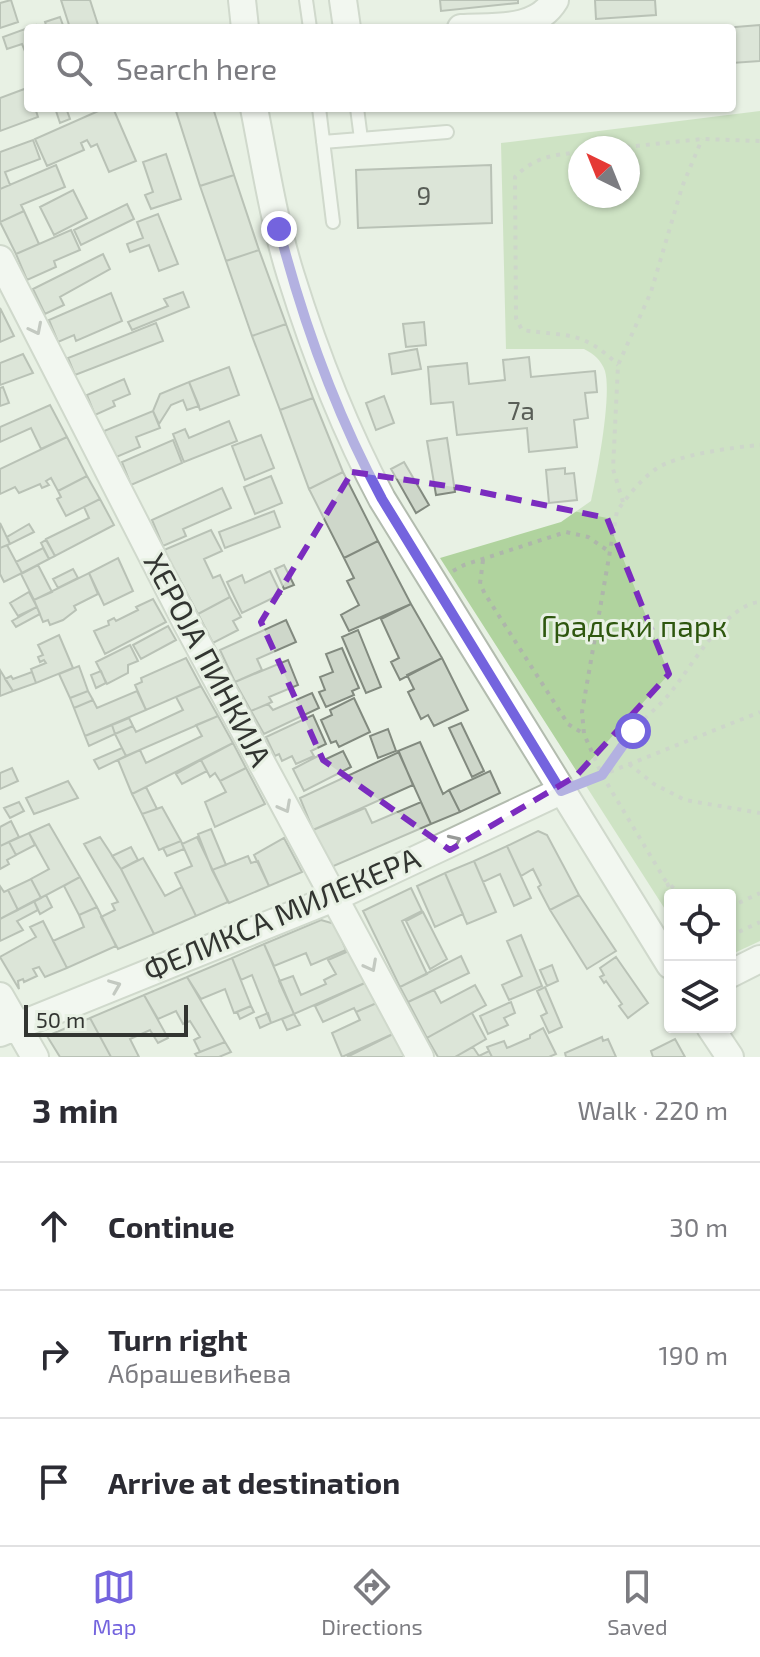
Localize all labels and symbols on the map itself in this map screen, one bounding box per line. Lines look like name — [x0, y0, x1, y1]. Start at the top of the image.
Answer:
north arrow — [568, 136, 640, 208]
house number: 9 — [417, 179, 431, 210]
route end — [261, 211, 297, 247]
one-way arrow — [26, 320, 41, 335]
house number: 7a — [507, 394, 535, 425]
street label: ХЕРОЈА ПИНКИЈА — [137, 546, 280, 772]
park label: Градски парк — [541, 607, 727, 643]
route start — [615, 713, 651, 749]
one-way arrow — [276, 799, 291, 814]
one-way arrow — [447, 835, 461, 851]
street label: ФЕЛИКСА МИЛЕКЕРА — [138, 839, 425, 988]
one-way arrow — [361, 957, 377, 972]
one-way arrow — [107, 979, 121, 996]
scale bar — [24, 1001, 188, 1037]

